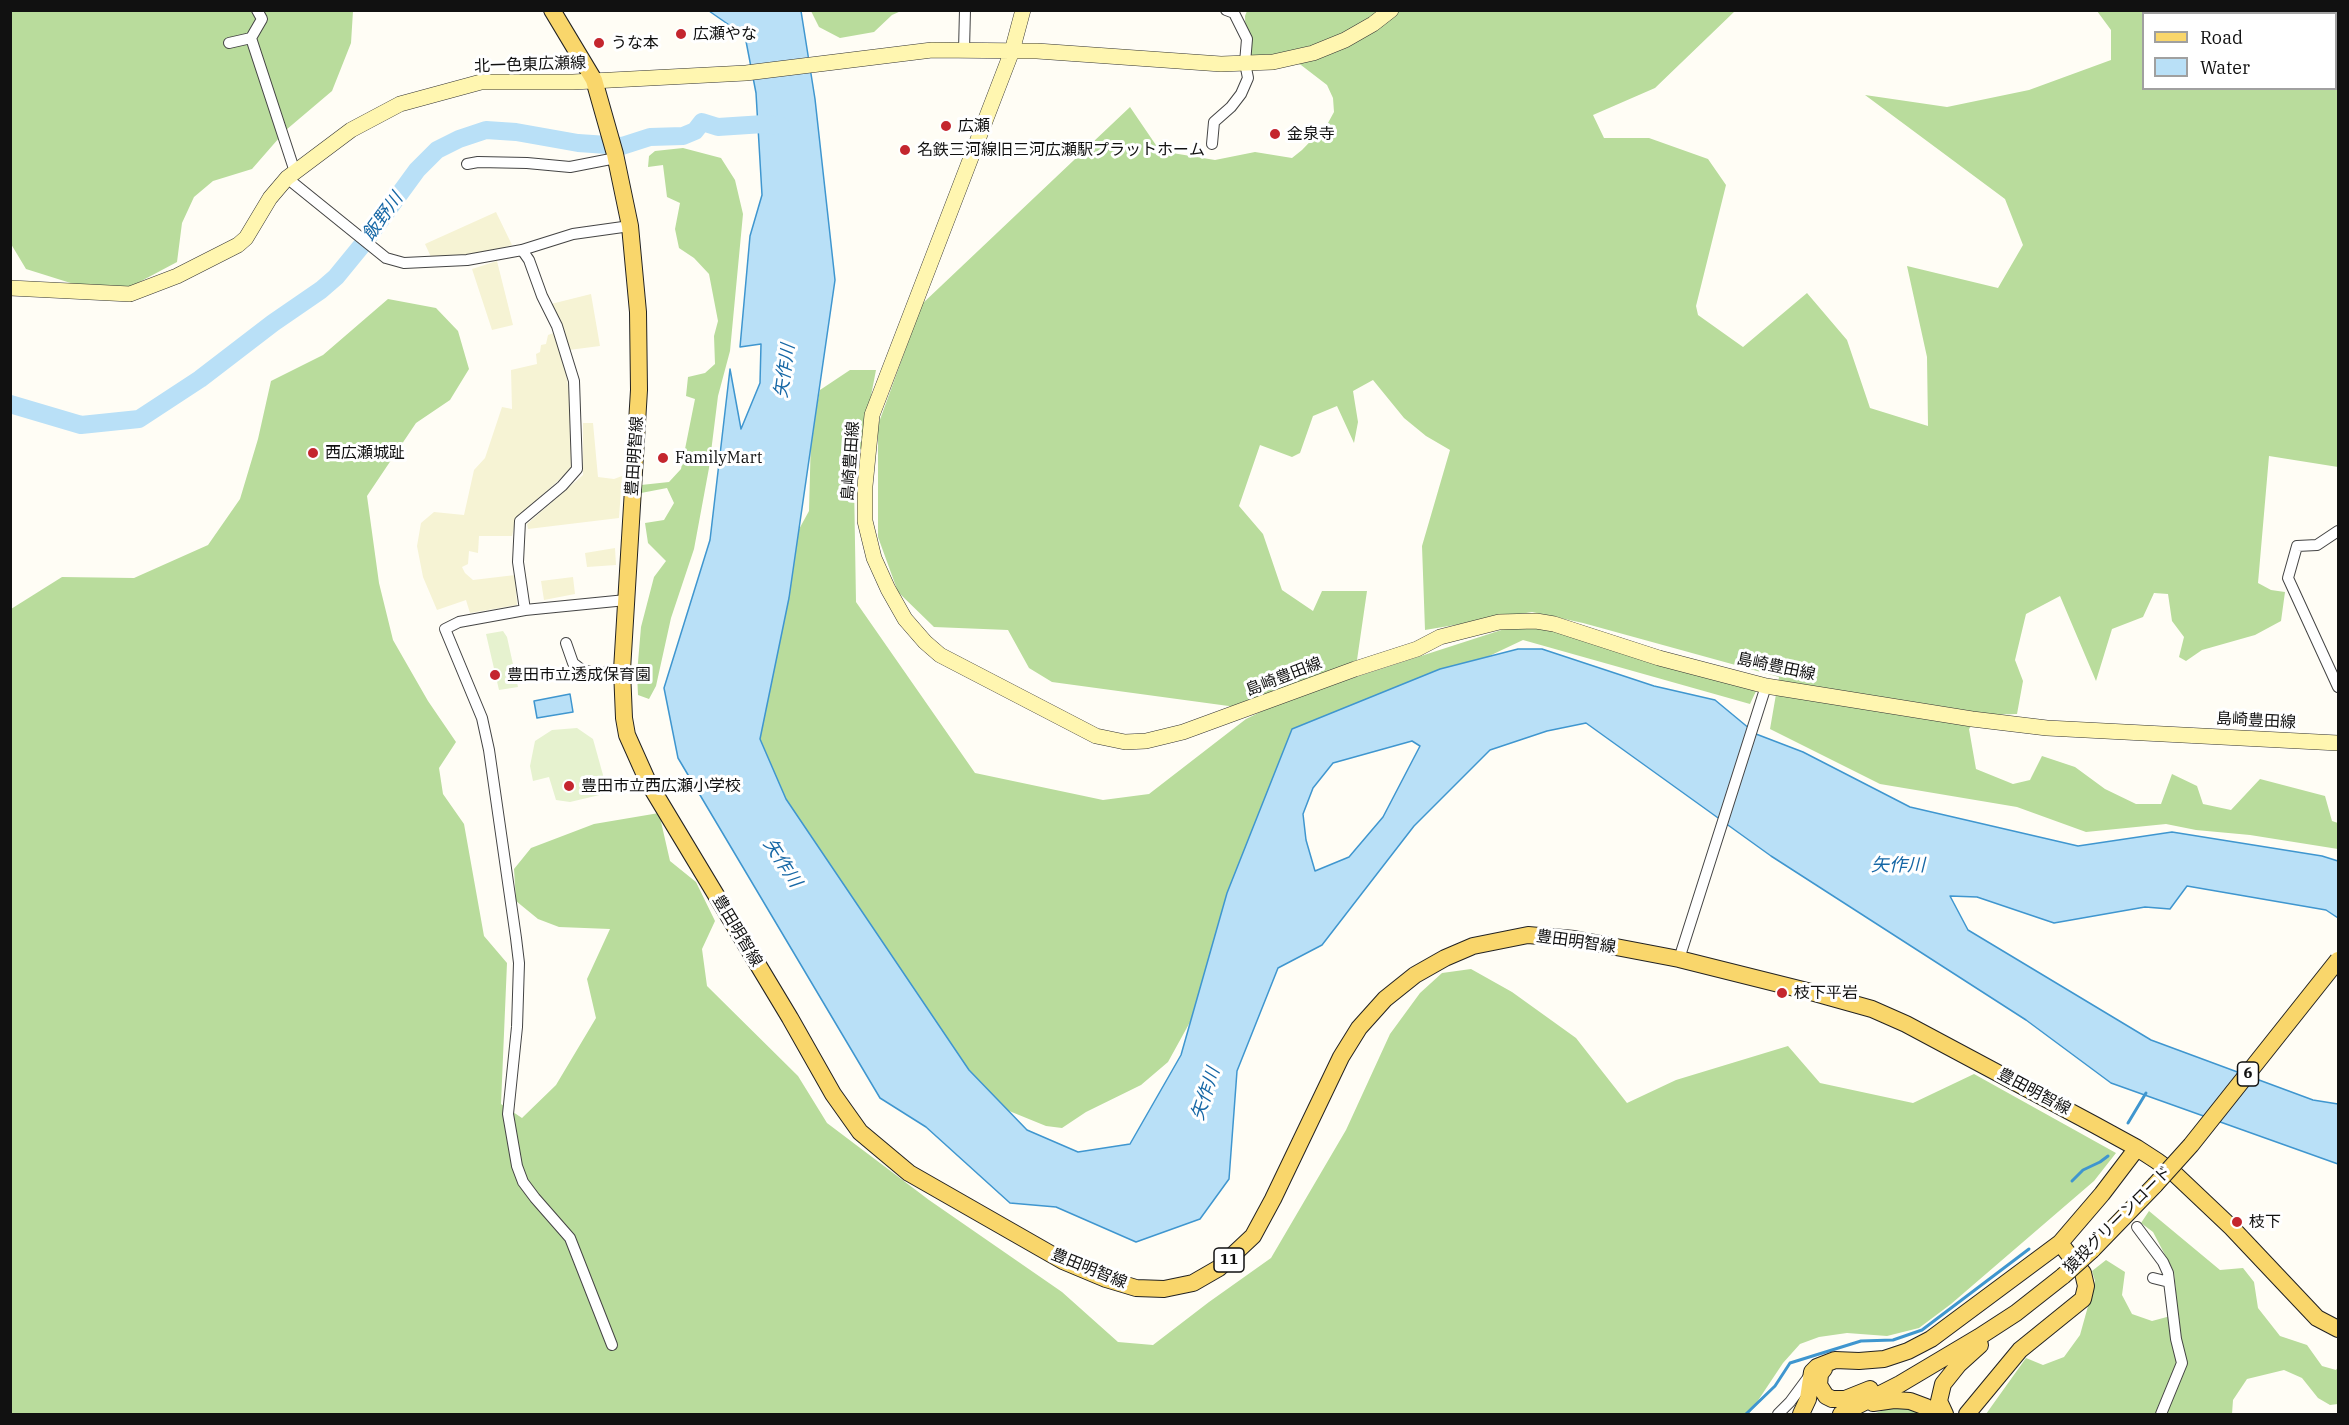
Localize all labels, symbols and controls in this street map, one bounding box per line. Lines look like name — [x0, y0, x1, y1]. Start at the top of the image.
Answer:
legend — [2142, 12, 2337, 90]
place label: 広瀬やな — [693, 24, 757, 44]
text: Road — [2200, 26, 2243, 49]
marker: 広瀬やな — [674, 27, 688, 41]
place label: うな本 — [611, 33, 659, 53]
marker: うな本 — [592, 36, 606, 50]
street label: 北一色東広瀬線 — [474, 53, 586, 77]
text: Water — [2200, 56, 2250, 79]
place label: 広瀬 — [958, 116, 990, 136]
marker: 広瀬 — [939, 119, 953, 133]
place label: 金泉寺 — [1287, 124, 1335, 144]
marker: 金泉寺 — [1268, 127, 1282, 141]
place label: 名鉄三河線旧三河広瀬駅プラットホーム — [917, 140, 1205, 160]
marker: 名鉄三河線旧三河広瀬駅プラットホーム — [898, 143, 912, 157]
water label: 飯野川 — [358, 189, 408, 245]
water label: 矢作川 — [771, 343, 799, 399]
street label: 豊田明智線 — [623, 415, 647, 497]
street label: 島崎豊田線 — [839, 420, 863, 502]
place label: 西広瀬城趾 — [325, 443, 405, 463]
marker: 西広瀬城趾 — [306, 446, 320, 460]
place label: FamilyMart — [675, 448, 762, 468]
marker: FamilyMart — [656, 451, 670, 465]
street label: 島崎豊田線 — [1735, 649, 1817, 685]
street label: 島崎豊田線 — [1243, 654, 1325, 700]
place label: 豊田市立透成保育園 — [507, 665, 651, 685]
marker: 豊田市立透成保育園 — [488, 668, 502, 682]
street label: 島崎豊田線 — [2216, 709, 2296, 733]
place label: 豊田市立西広瀬小学校 — [581, 776, 741, 796]
marker: 豊田市立西広瀬小学校 — [562, 779, 576, 793]
water label: 矢作川 — [758, 834, 806, 892]
water label: 矢作川 — [1871, 855, 1925, 877]
street label: 豊田明智線 — [708, 892, 766, 970]
street label: 豊田明智線 — [1535, 927, 1617, 957]
place label: 枝下平岩 — [1794, 983, 1858, 1003]
marker: 枝下平岩 — [1775, 986, 1789, 1000]
road number: 6 — [2238, 1062, 2258, 1086]
water label: 矢作川 — [1187, 1065, 1225, 1123]
street label: 豊田明智線 — [1994, 1065, 2074, 1119]
street label: 猿投グリーンロード — [2060, 1162, 2176, 1278]
place label: 枝下 — [2249, 1212, 2281, 1232]
marker: 枝下 — [2230, 1215, 2244, 1229]
street label: 豊田明智線 — [1048, 1245, 1130, 1293]
road number: 11 — [1214, 1248, 1244, 1272]

